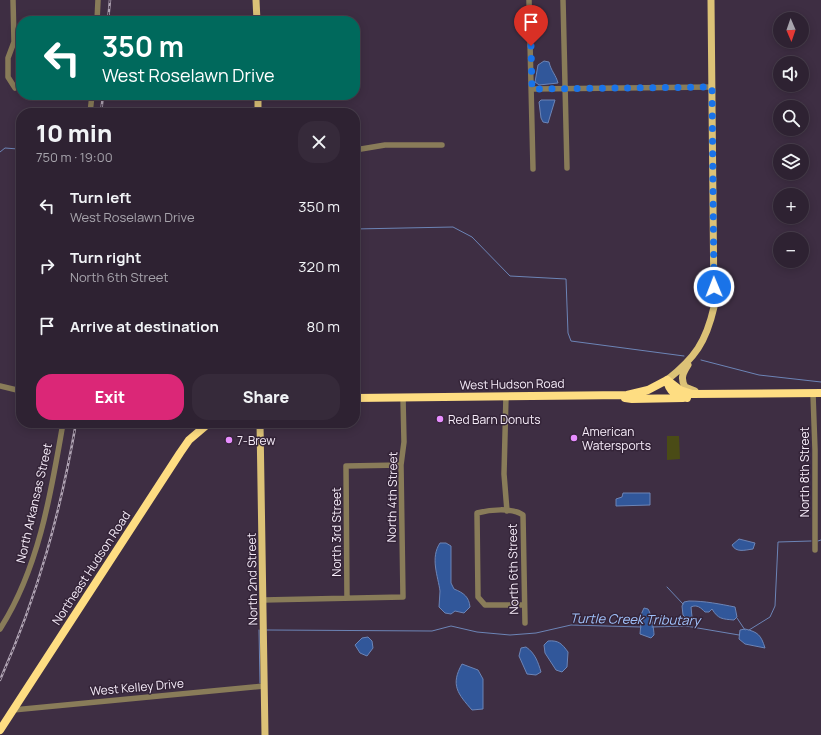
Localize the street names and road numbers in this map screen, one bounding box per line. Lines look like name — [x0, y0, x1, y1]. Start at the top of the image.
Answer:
street label: West Hudson Road — [459, 375, 565, 393]
street label: North 8th Street — [796, 427, 813, 517]
street label: North Arkansas Street — [12, 441, 56, 565]
street label: North 4th Street — [383, 451, 401, 542]
street label: North 3rd Street — [328, 487, 345, 577]
street label: Northeast Hudson Road — [48, 508, 134, 628]
street label: North 6th Street — [504, 523, 522, 615]
street label: North 2nd Street — [243, 532, 261, 625]
street label: West Kelley Drive — [89, 674, 185, 700]

